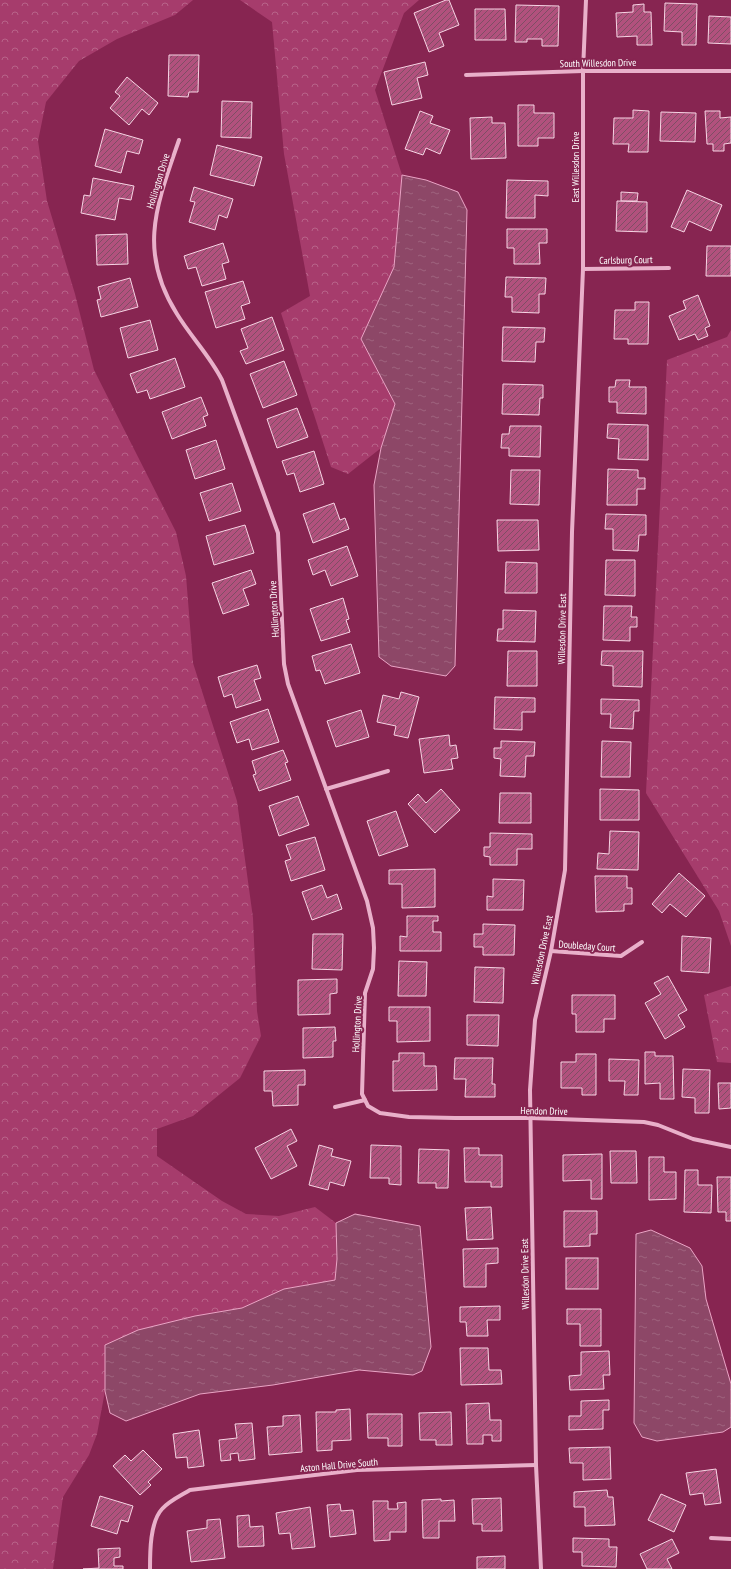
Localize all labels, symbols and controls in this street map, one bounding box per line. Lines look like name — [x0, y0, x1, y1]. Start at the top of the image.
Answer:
street label: South Willesdon Drive — [560, 56, 636, 70]
street label: East Willesdon Drive — [569, 132, 582, 202]
street label: Hollington Drive — [143, 152, 173, 210]
street label: Carlsburg Court — [599, 253, 653, 267]
street label: Hollington Drive — [266, 580, 282, 638]
street label: Willesdon Drive East — [555, 593, 569, 665]
street label: Willesdon Drive East — [528, 914, 556, 986]
street label: Doubleday Court — [558, 938, 616, 955]
street label: Hollington Drive — [349, 995, 365, 1053]
street label: Hendon Drive — [520, 1104, 568, 1118]
street label: Willesdon Drive East — [518, 1238, 532, 1310]
street label: Aston Hall Drive South — [300, 1455, 378, 1475]

